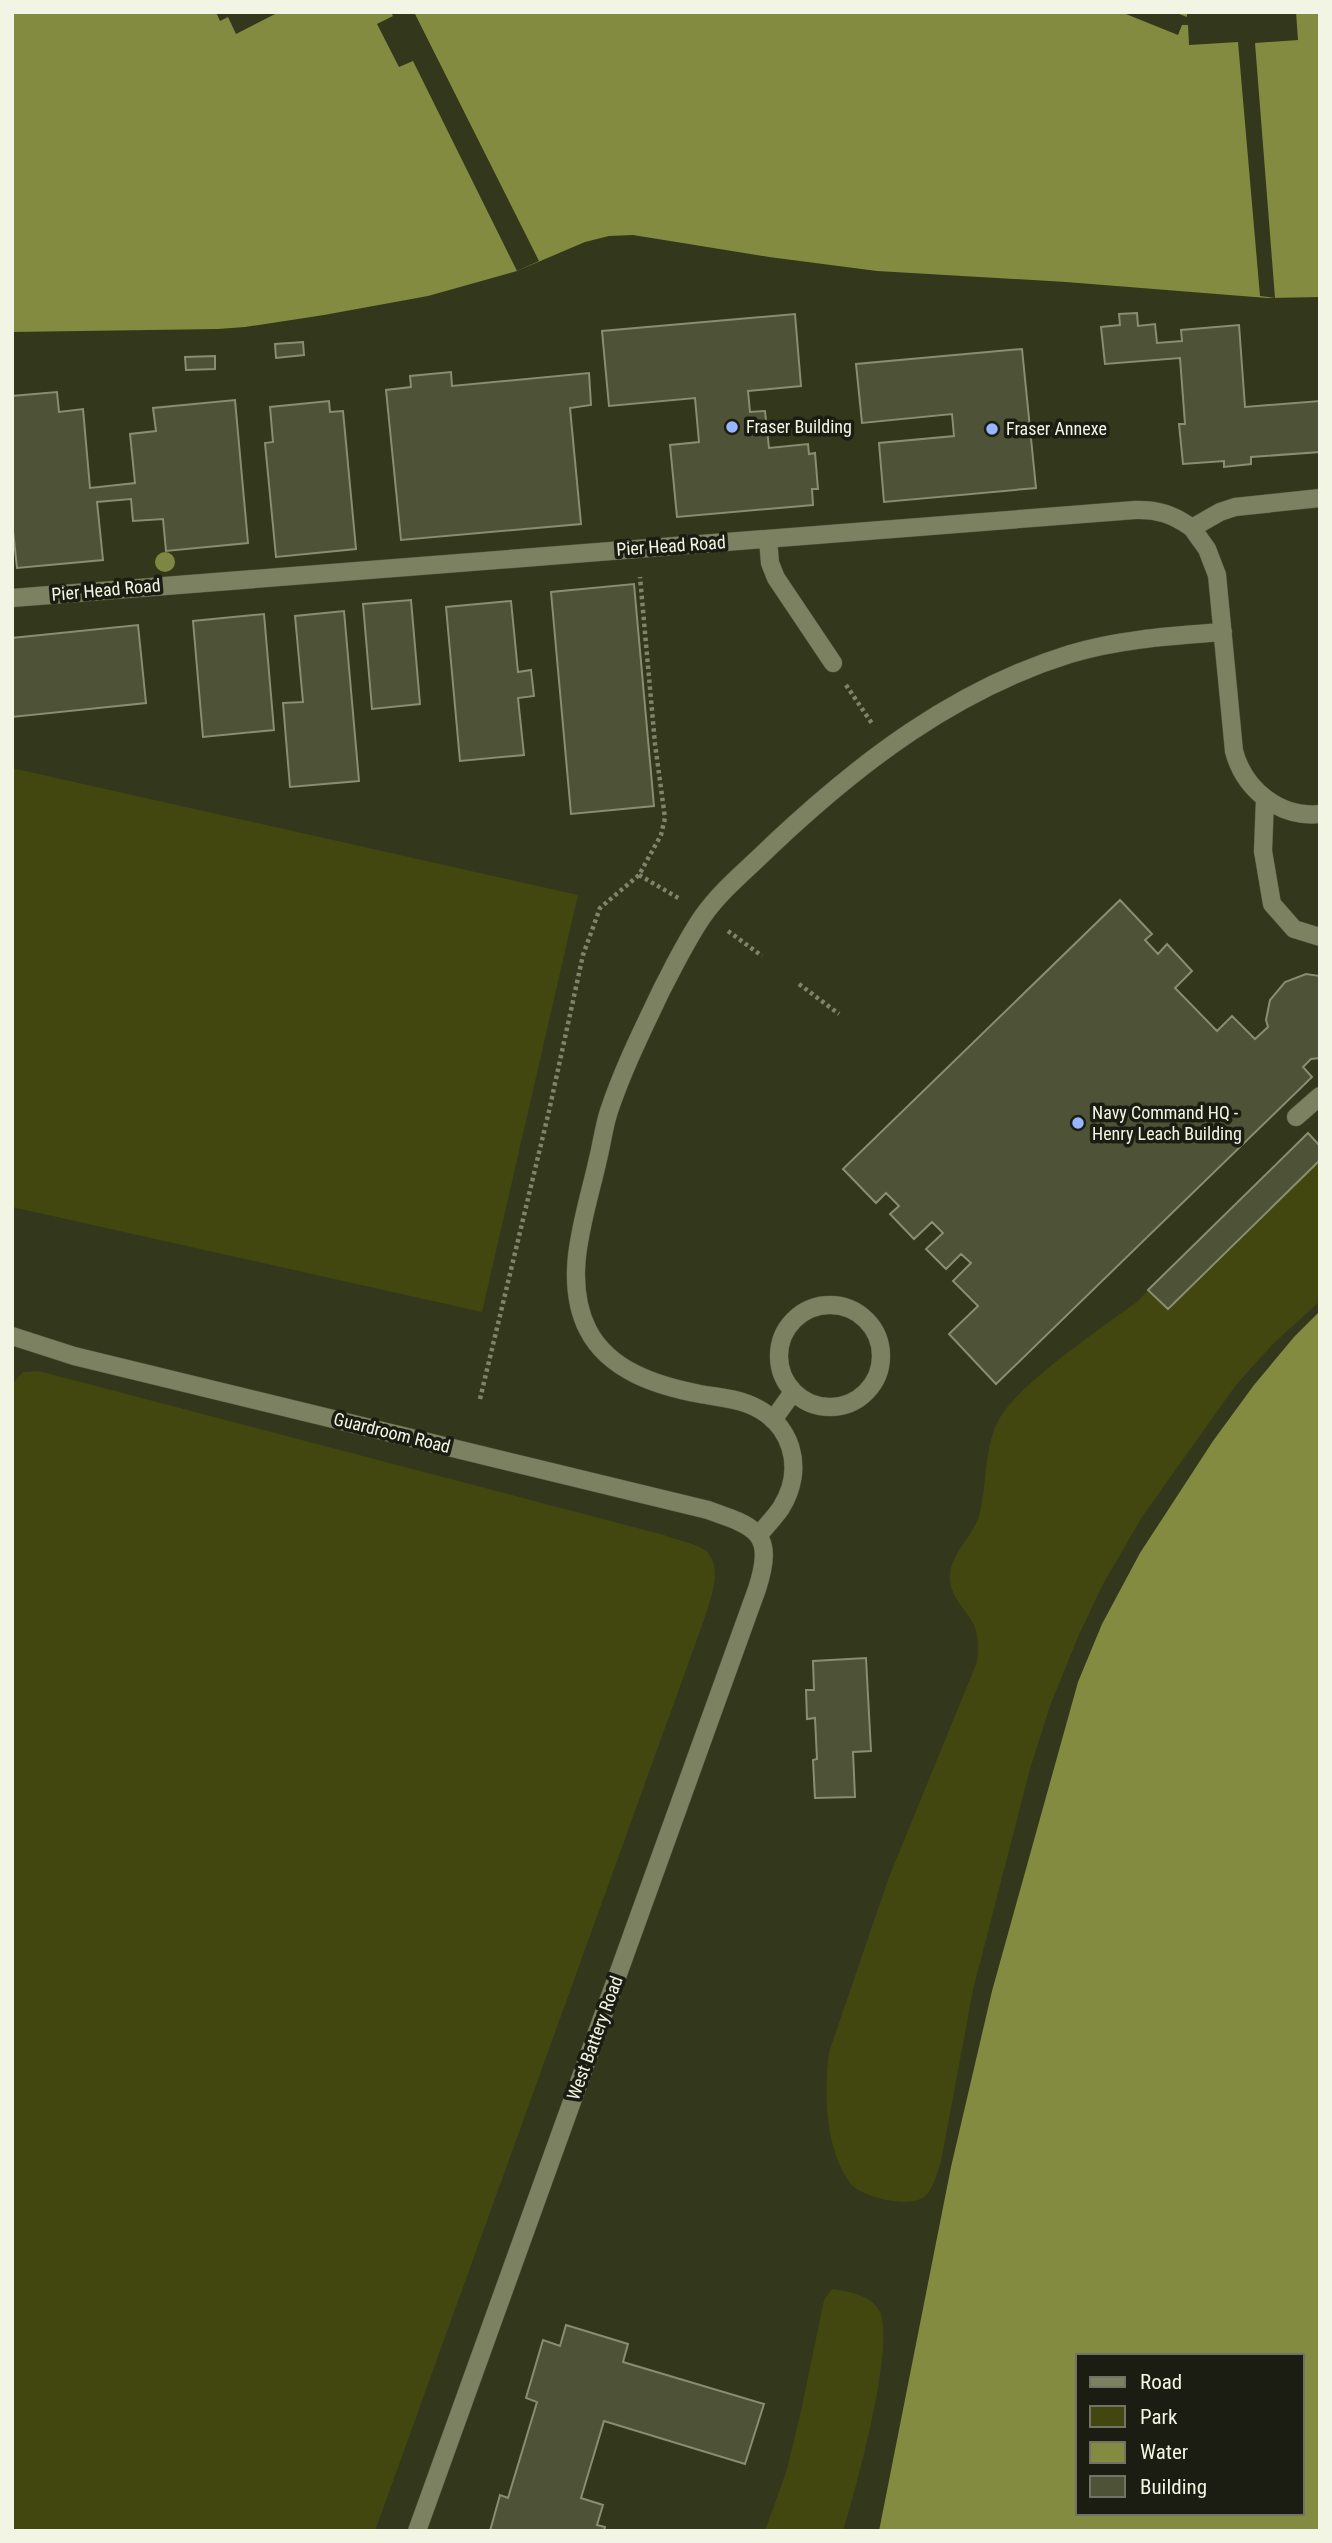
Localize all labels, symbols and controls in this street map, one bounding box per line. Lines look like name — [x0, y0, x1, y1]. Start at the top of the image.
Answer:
place label: Fraser Building — [746, 416, 852, 437]
place label: Fraser Annexe — [1006, 418, 1107, 439]
marker: Fraser Building — [724, 419, 740, 435]
marker: Fraser Annexe — [984, 421, 1000, 437]
street label: Pier Head Road — [616, 531, 726, 560]
street label: Pier Head Road — [50, 574, 161, 605]
place label: Navy Command HQ - Henry Leach Building — [1092, 1102, 1242, 1144]
marker: Navy Command HQ - Henry Leach Building — [1070, 1115, 1086, 1131]
street label: Guardroom Road — [332, 1408, 453, 1457]
street label: West Battery Road — [562, 1973, 627, 2103]
legend — [1076, 2354, 1304, 2515]
text: Road — [1140, 2370, 1182, 2394]
text: Park — [1140, 2405, 1178, 2429]
text: Water — [1140, 2440, 1188, 2464]
text: Building — [1140, 2475, 1207, 2499]

